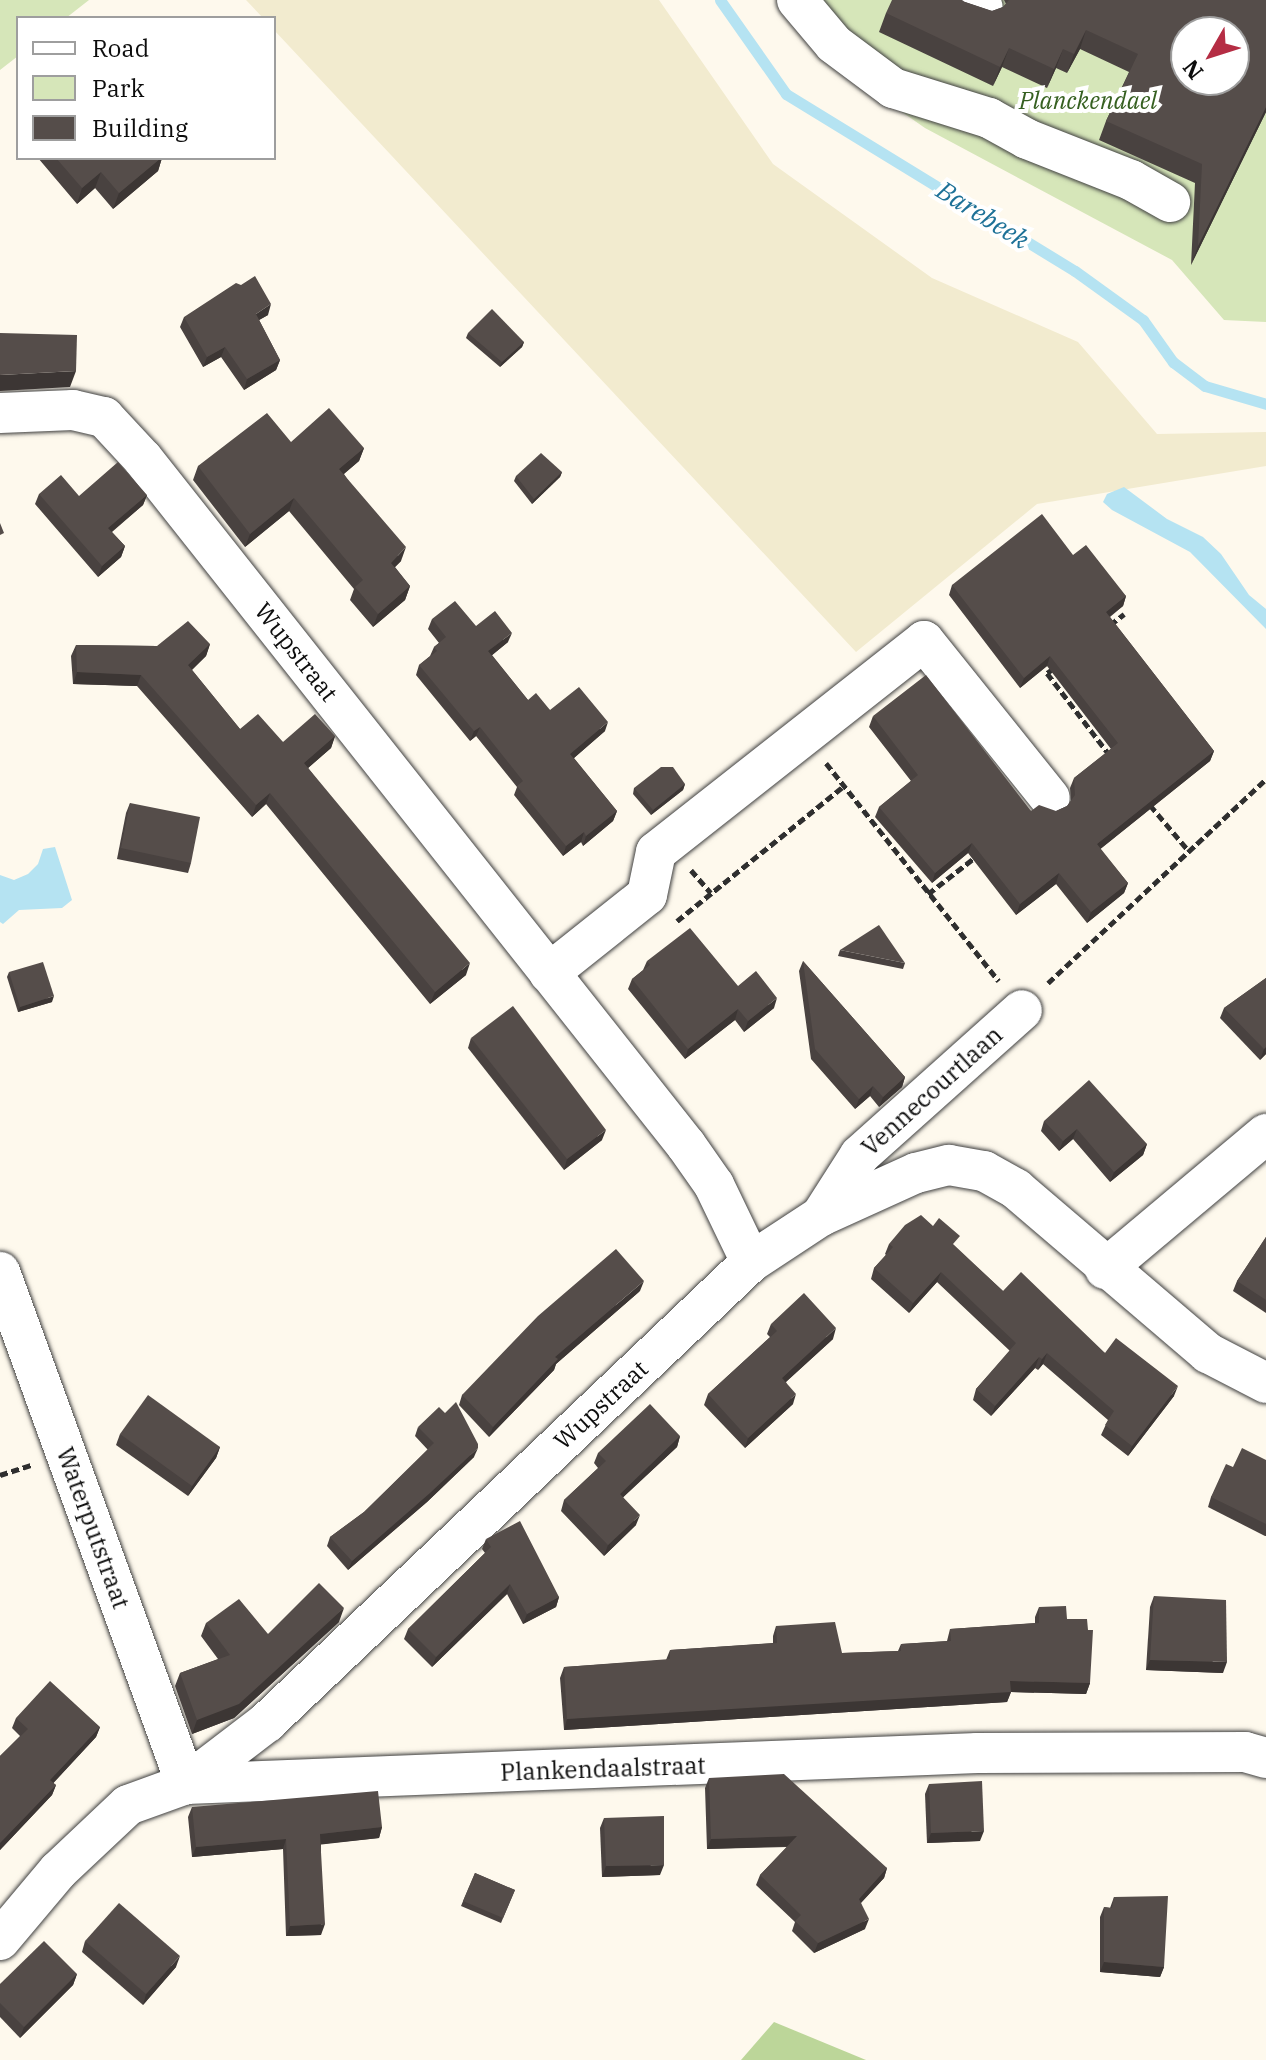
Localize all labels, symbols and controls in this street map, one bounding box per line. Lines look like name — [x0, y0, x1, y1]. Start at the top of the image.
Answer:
legend — [16, 16, 276, 160]
north arrow — [1170, 16, 1250, 96]
text: Road — [92, 32, 149, 64]
text: N — [1176, 54, 1209, 86]
text: Park — [92, 72, 144, 104]
park label: Planckendael — [1019, 87, 1157, 115]
text: Building — [92, 112, 188, 144]
water label: Barebeek — [931, 174, 1035, 256]
street label: Wupstraat — [248, 597, 344, 707]
street label: Vennecourtlaan — [856, 1020, 1008, 1162]
street label: Wupstraat — [548, 1354, 654, 1456]
street label: Waterputstraat — [50, 1443, 136, 1613]
street label: Plankendaalstraat — [500, 1751, 706, 1787]

